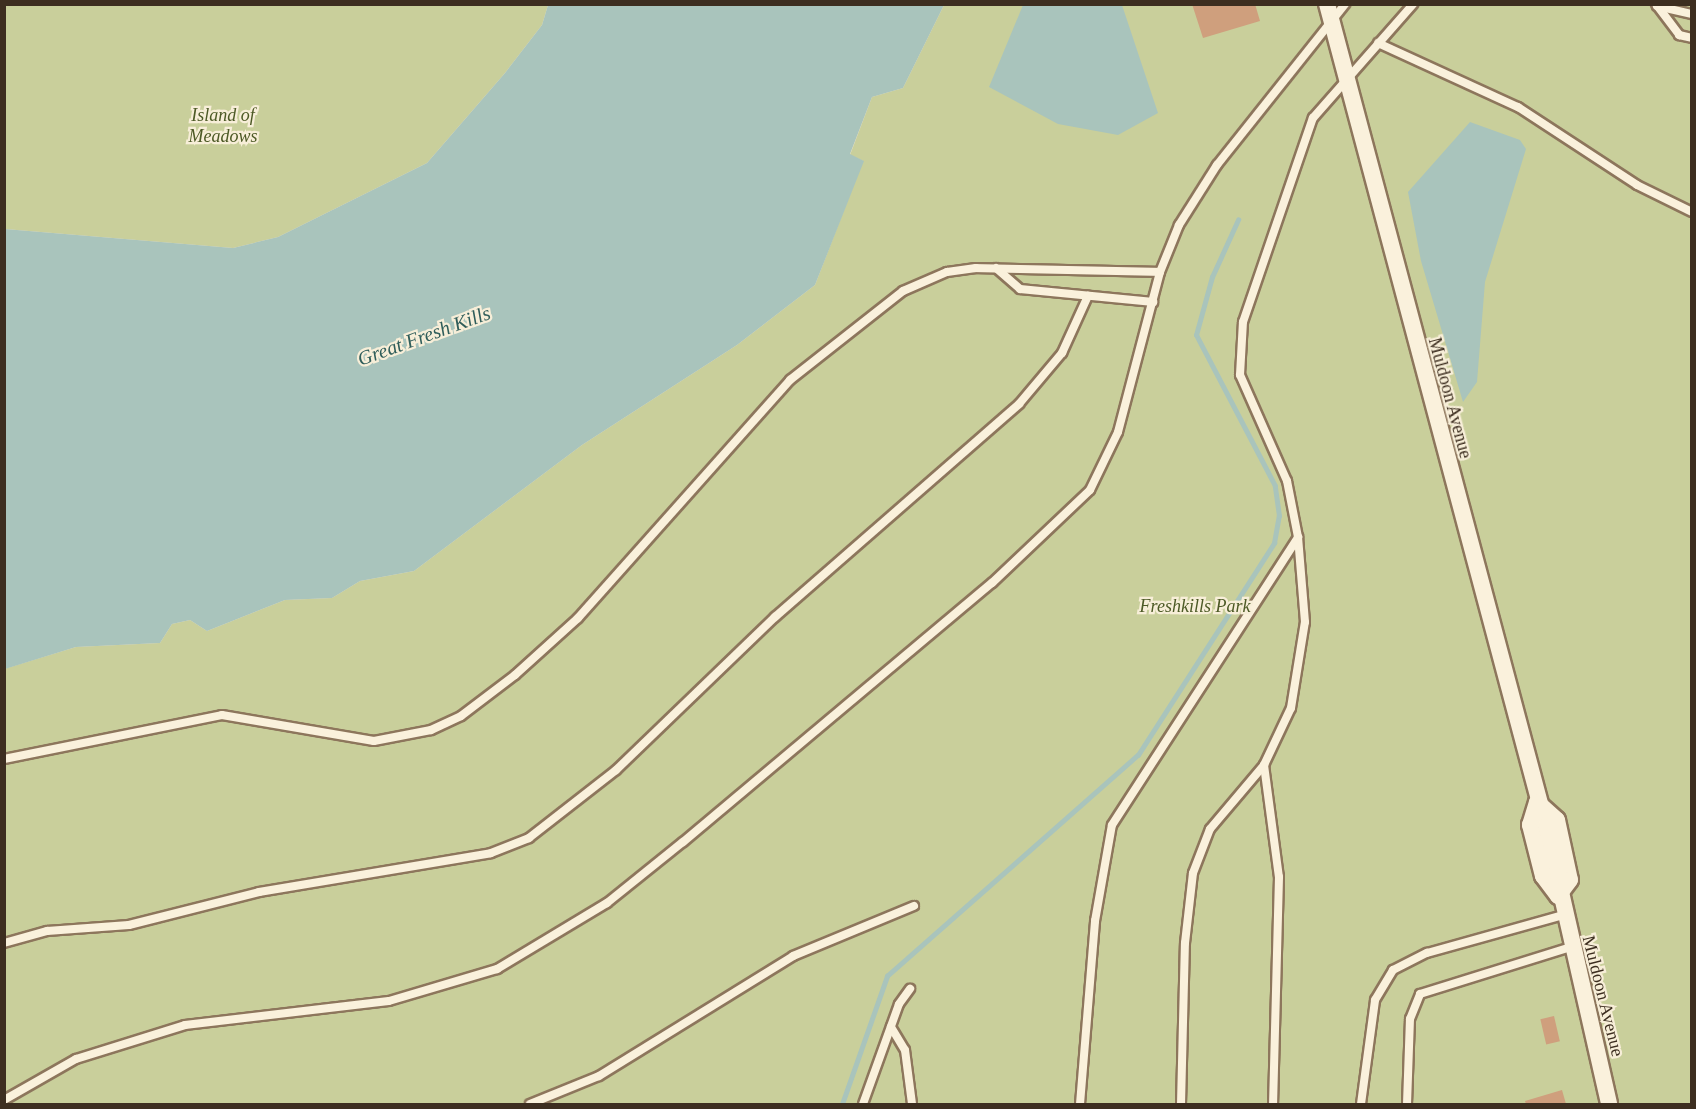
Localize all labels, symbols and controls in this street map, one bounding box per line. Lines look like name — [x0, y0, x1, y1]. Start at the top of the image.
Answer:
park label: Island of Meadows — [189, 105, 257, 148]
water label: Great Fresh Kills — [354, 301, 494, 371]
street label: Muldoon Avenue — [1423, 335, 1477, 461]
park label: Freshkills Park — [1140, 595, 1250, 617]
street label: Muldoon Avenue — [1577, 933, 1629, 1059]

